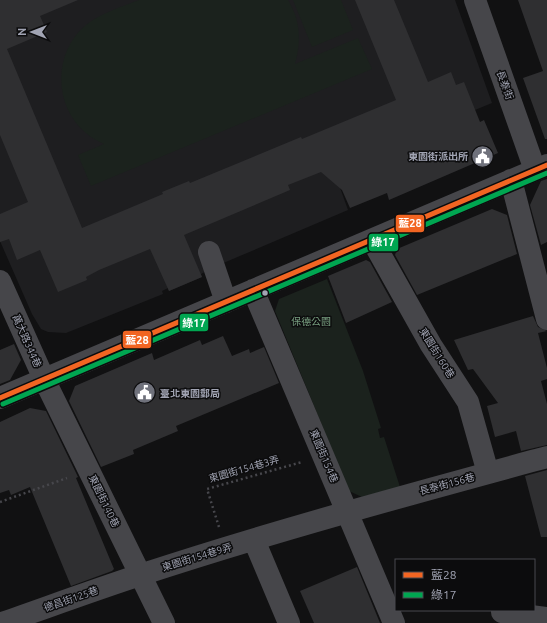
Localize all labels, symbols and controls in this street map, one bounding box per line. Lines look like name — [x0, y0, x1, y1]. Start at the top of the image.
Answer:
north arrow — [12, 12, 52, 52]
text: N — [16, 28, 28, 36]
street label: 長泰街 — [495, 69, 515, 101]
public building icon: 東園街派出所 — [470, 143, 496, 169]
place label: 東園街派出所 — [408, 151, 468, 162]
line badge: 藍28 — [395, 214, 425, 233]
text: 藍28 — [398, 217, 422, 229]
line badge: 綠17 — [368, 233, 399, 252]
text: 綠17 — [371, 236, 395, 248]
unlabelled marker — [260, 288, 270, 298]
street label: 萬大路344巷 — [10, 313, 44, 369]
line badge: 綠17 — [179, 313, 209, 332]
park label: 保德公園 — [291, 316, 331, 327]
text: 綠17 — [182, 317, 206, 329]
street label: 東園街160巷 — [417, 326, 457, 380]
line badge: 藍28 — [122, 330, 152, 349]
text: 藍28 — [125, 334, 149, 346]
public building icon: 臺北東園郵局 — [132, 380, 158, 406]
place label: 臺北東園郵局 — [160, 388, 220, 399]
street label: 東園街154巷 — [308, 428, 340, 484]
street label: 東園街154巷3弄 — [208, 454, 280, 484]
street label: 長泰街156巷 — [418, 471, 476, 497]
street label: 東園街140巷 — [87, 473, 121, 529]
street label: 東園街154巷9弄 — [161, 541, 233, 573]
legend — [395, 559, 535, 611]
text: 藍28 — [431, 568, 457, 581]
street label: 德昌街125巷 — [42, 585, 100, 613]
text: 綠17 — [431, 588, 457, 601]

